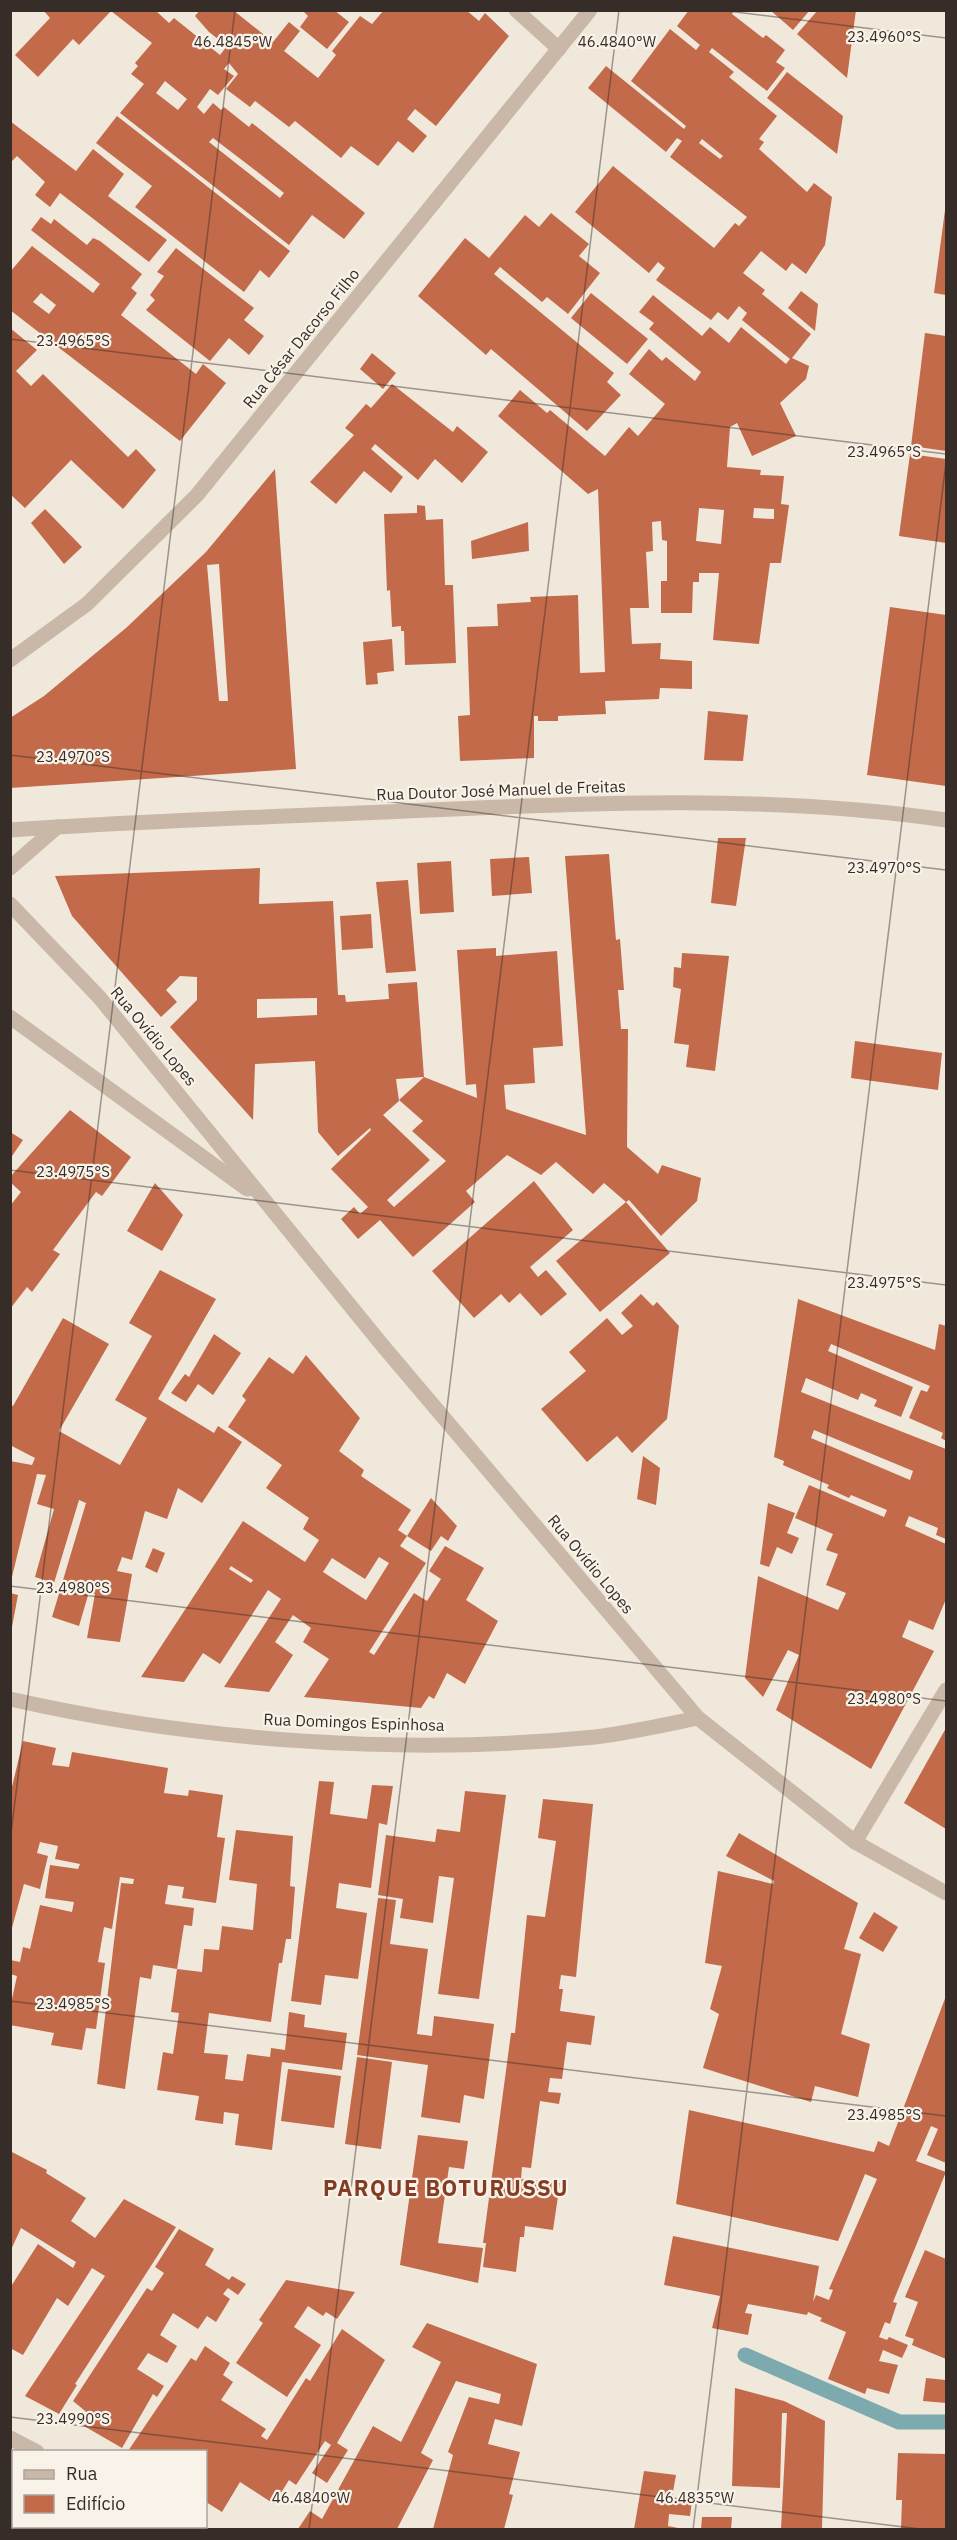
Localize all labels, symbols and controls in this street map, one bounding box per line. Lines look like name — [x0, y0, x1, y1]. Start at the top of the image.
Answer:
text: 23.4960°S — [847, 27, 921, 46]
text: 46.4845°W — [194, 32, 273, 51]
text: 46.4840°W — [578, 32, 657, 51]
street label: Rua César Dacorso Filho — [238, 264, 364, 412]
text: 23.4965°S — [36, 331, 110, 350]
text: 23.4965°S — [847, 442, 921, 461]
text: 23.4970°S — [36, 747, 110, 766]
street label: Rua Doutor José Manuel de Freitas — [376, 776, 626, 804]
text: 23.4970°S — [847, 858, 921, 877]
street label: Rua Ovídio Lopes — [107, 982, 201, 1090]
text: 23.4975°S — [36, 1162, 110, 1181]
text: 23.4975°S — [847, 1273, 921, 1292]
street label: Rua Ovídio Lopes — [544, 1510, 638, 1618]
text: 23.4980°S — [36, 1578, 110, 1597]
text: 23.4980°S — [847, 1689, 921, 1708]
street label: Rua Domingos Espinhosa — [263, 1709, 445, 1735]
text: 23.4985°S — [36, 1994, 110, 2013]
text: 23.4985°S — [847, 2105, 921, 2124]
district label: PARQUE BOTURUSSU — [323, 2173, 569, 2202]
text: 23.4990°S — [36, 2409, 110, 2428]
legend — [12, 2450, 207, 2528]
text: Rua — [66, 2462, 98, 2485]
text: 46.4840°W — [272, 2488, 351, 2507]
text: 46.4835°W — [656, 2488, 735, 2507]
text: Edifício — [66, 2492, 125, 2515]

